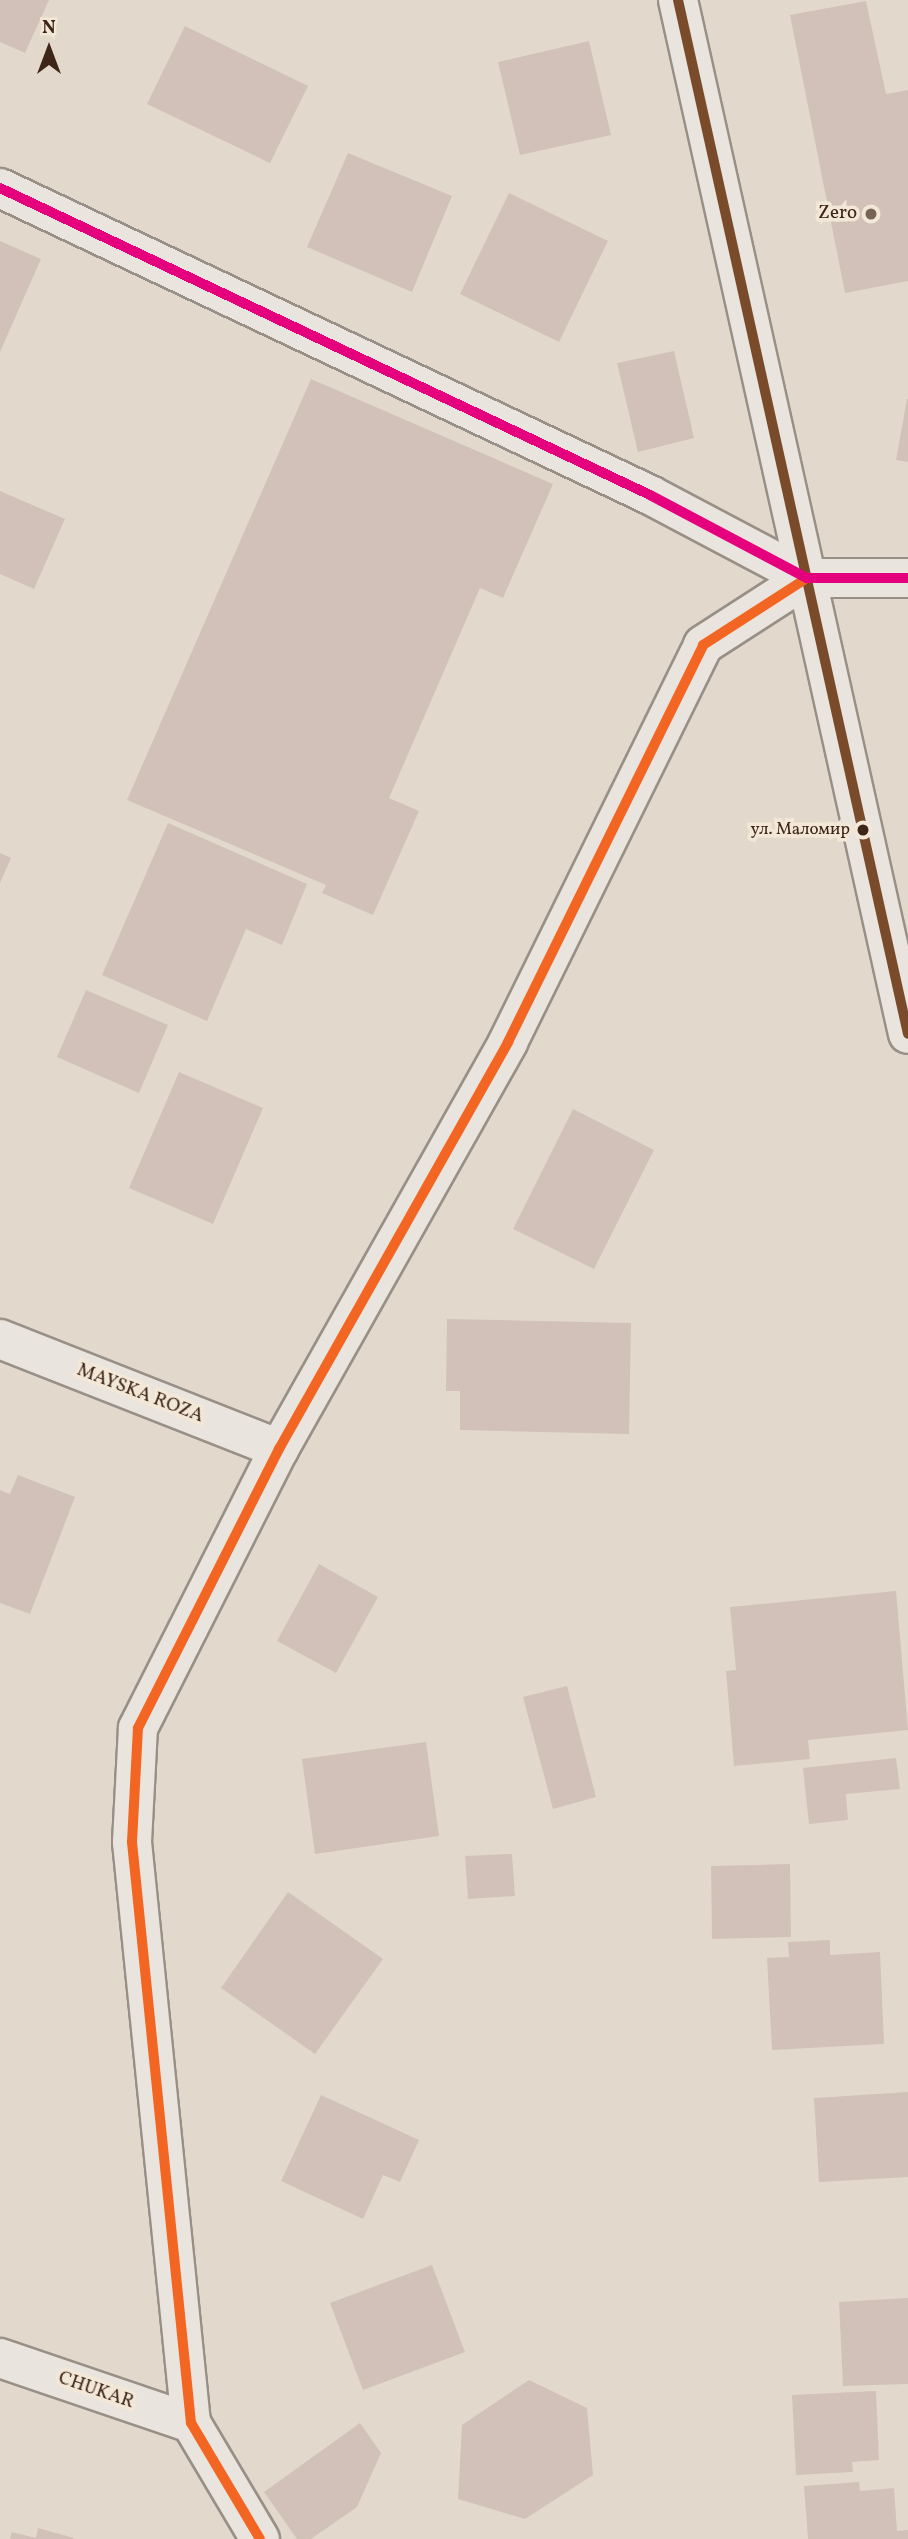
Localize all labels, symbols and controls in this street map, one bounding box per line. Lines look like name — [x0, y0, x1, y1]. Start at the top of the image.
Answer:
north arrow — [14, 14, 84, 84]
text: N — [42, 15, 56, 41]
place label: Zero — [818, 203, 857, 225]
marker: Zero — [863, 206, 879, 222]
place label: ул. Маломир — [751, 820, 850, 840]
marker: ул. Маломир — [856, 823, 870, 837]
street label: MAYSKA ROZA — [73, 1359, 207, 1429]
street label: CHUKAR — [55, 2367, 137, 2415]

